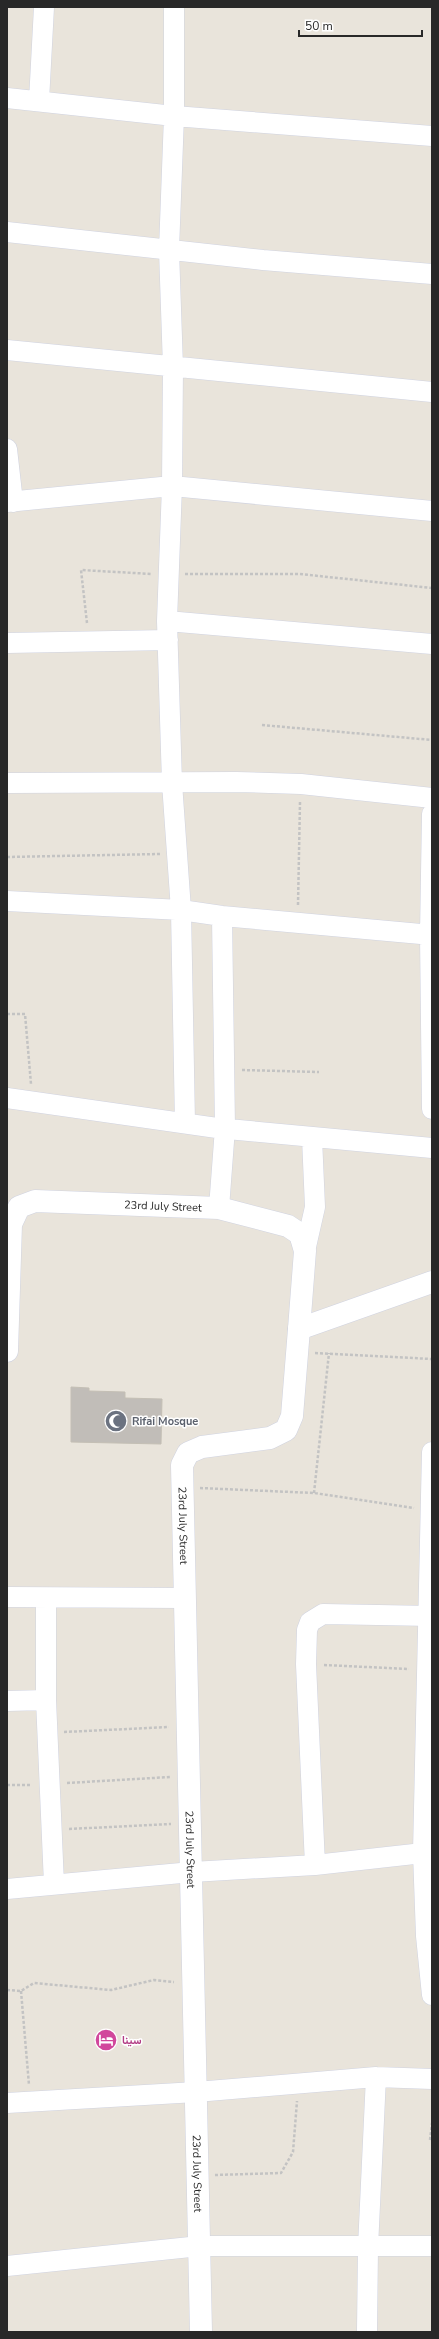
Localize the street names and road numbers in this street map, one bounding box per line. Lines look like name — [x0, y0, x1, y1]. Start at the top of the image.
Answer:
street label: 23rd July Street — [124, 1197, 202, 1215]
street label: 23rd July Street — [175, 1487, 192, 1565]
street label: 23rd July Street — [182, 1810, 199, 1889]
street label: 23rd July Street — [189, 2134, 206, 2213]

